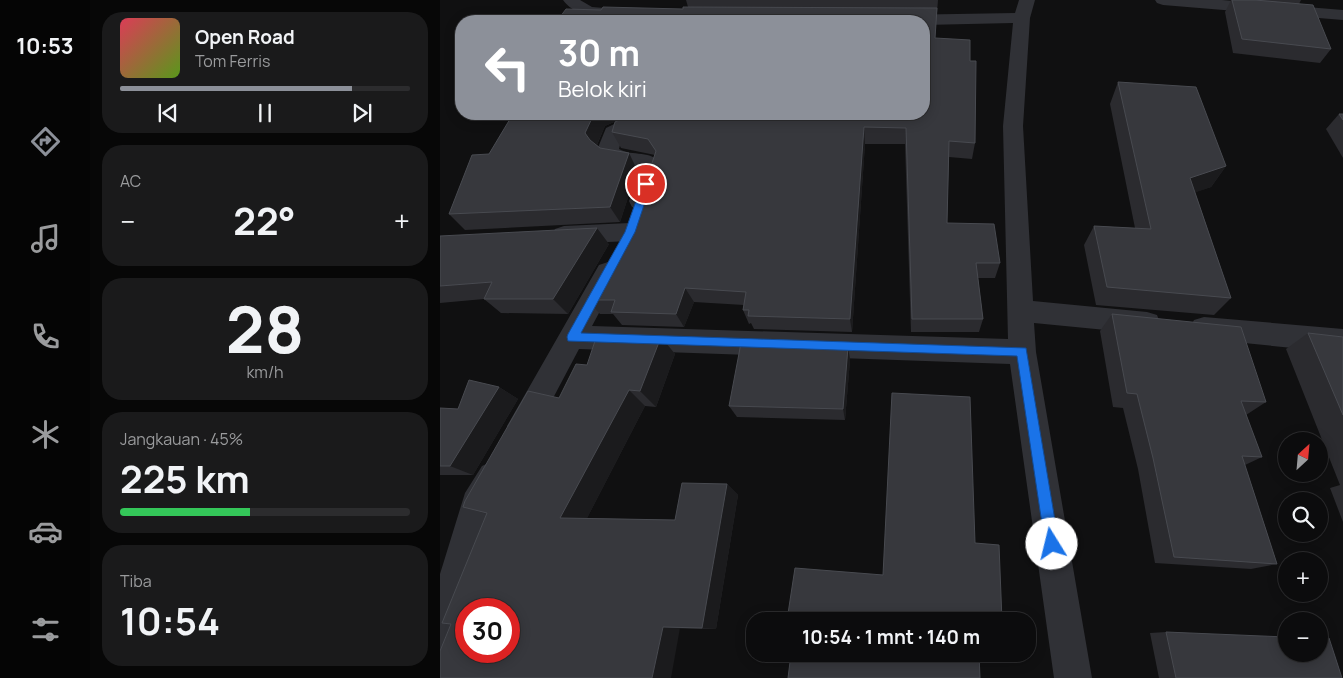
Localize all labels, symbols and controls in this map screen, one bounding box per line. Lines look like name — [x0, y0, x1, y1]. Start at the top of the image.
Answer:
text: Open Road — [195, 24, 295, 50]
text: 30 m — [558, 29, 640, 77]
text: 10:53 — [16, 31, 74, 61]
icon: left — [475, 35, 540, 100]
text: Tom Ferris — [195, 50, 270, 72]
text: Belok kiri — [558, 74, 647, 104]
icon: previous — [154, 99, 182, 127]
icon: pause — [251, 99, 279, 127]
icon: next — [348, 99, 376, 127]
icon: directions — [28, 124, 63, 159]
pin — [625, 163, 667, 205]
text: AC — [120, 170, 141, 192]
icon: arrive — [632, 170, 660, 198]
text: 22° — [233, 194, 296, 246]
text: − — [120, 202, 135, 240]
text: + — [394, 202, 410, 240]
icon: music — [28, 221, 63, 256]
text: 28 — [226, 284, 304, 373]
icon: phone — [28, 319, 63, 354]
text: km/h — [246, 361, 284, 383]
icon: climate — [28, 417, 63, 452]
text: Jangkauan · 45% — [120, 428, 243, 450]
north arrow — [1278, 432, 1328, 482]
map controls — [1278, 432, 1328, 662]
text: 225 km — [120, 452, 250, 504]
button: search — [1278, 492, 1328, 542]
icon: car — [28, 514, 63, 549]
position arrow — [1025, 517, 1077, 569]
button: + — [1278, 552, 1328, 602]
text: Tiba — [120, 570, 152, 592]
text: 10:54 — [120, 594, 220, 646]
speed limit sign: 30 — [455, 598, 520, 663]
icon: filters — [28, 612, 63, 647]
button: − — [1278, 612, 1328, 662]
text: 10:54 · 1 mnt · 140 m — [802, 624, 980, 650]

